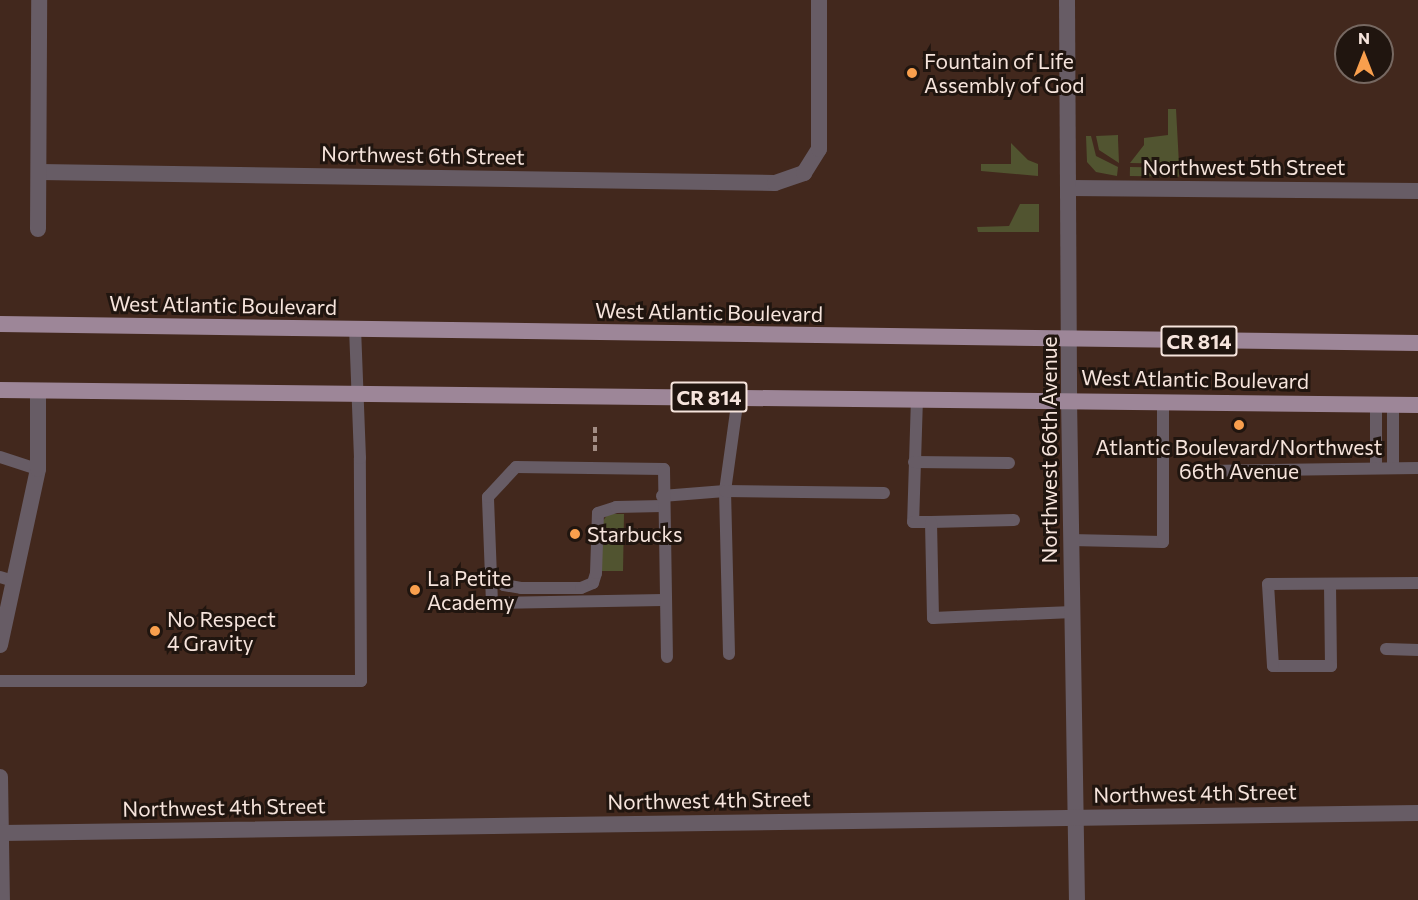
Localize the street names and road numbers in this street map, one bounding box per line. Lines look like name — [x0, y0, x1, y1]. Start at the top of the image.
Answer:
street label: Northwest 6th Street — [321, 141, 525, 169]
street label: Northwest 5th Street — [1143, 154, 1345, 180]
street label: West Atlantic Boulevard — [109, 290, 337, 320]
street label: West Atlantic Boulevard — [595, 297, 823, 327]
road number: CR 814 — [1160, 324, 1238, 358]
street label: Northwest 66th Avenue — [1036, 337, 1062, 563]
street label: West Atlantic Boulevard — [1081, 364, 1309, 394]
road number: CR 814 — [670, 380, 748, 414]
street label: Northwest 4th Street — [1093, 779, 1297, 807]
street label: Northwest 4th Street — [607, 786, 811, 814]
street label: Northwest 4th Street — [122, 793, 326, 821]

